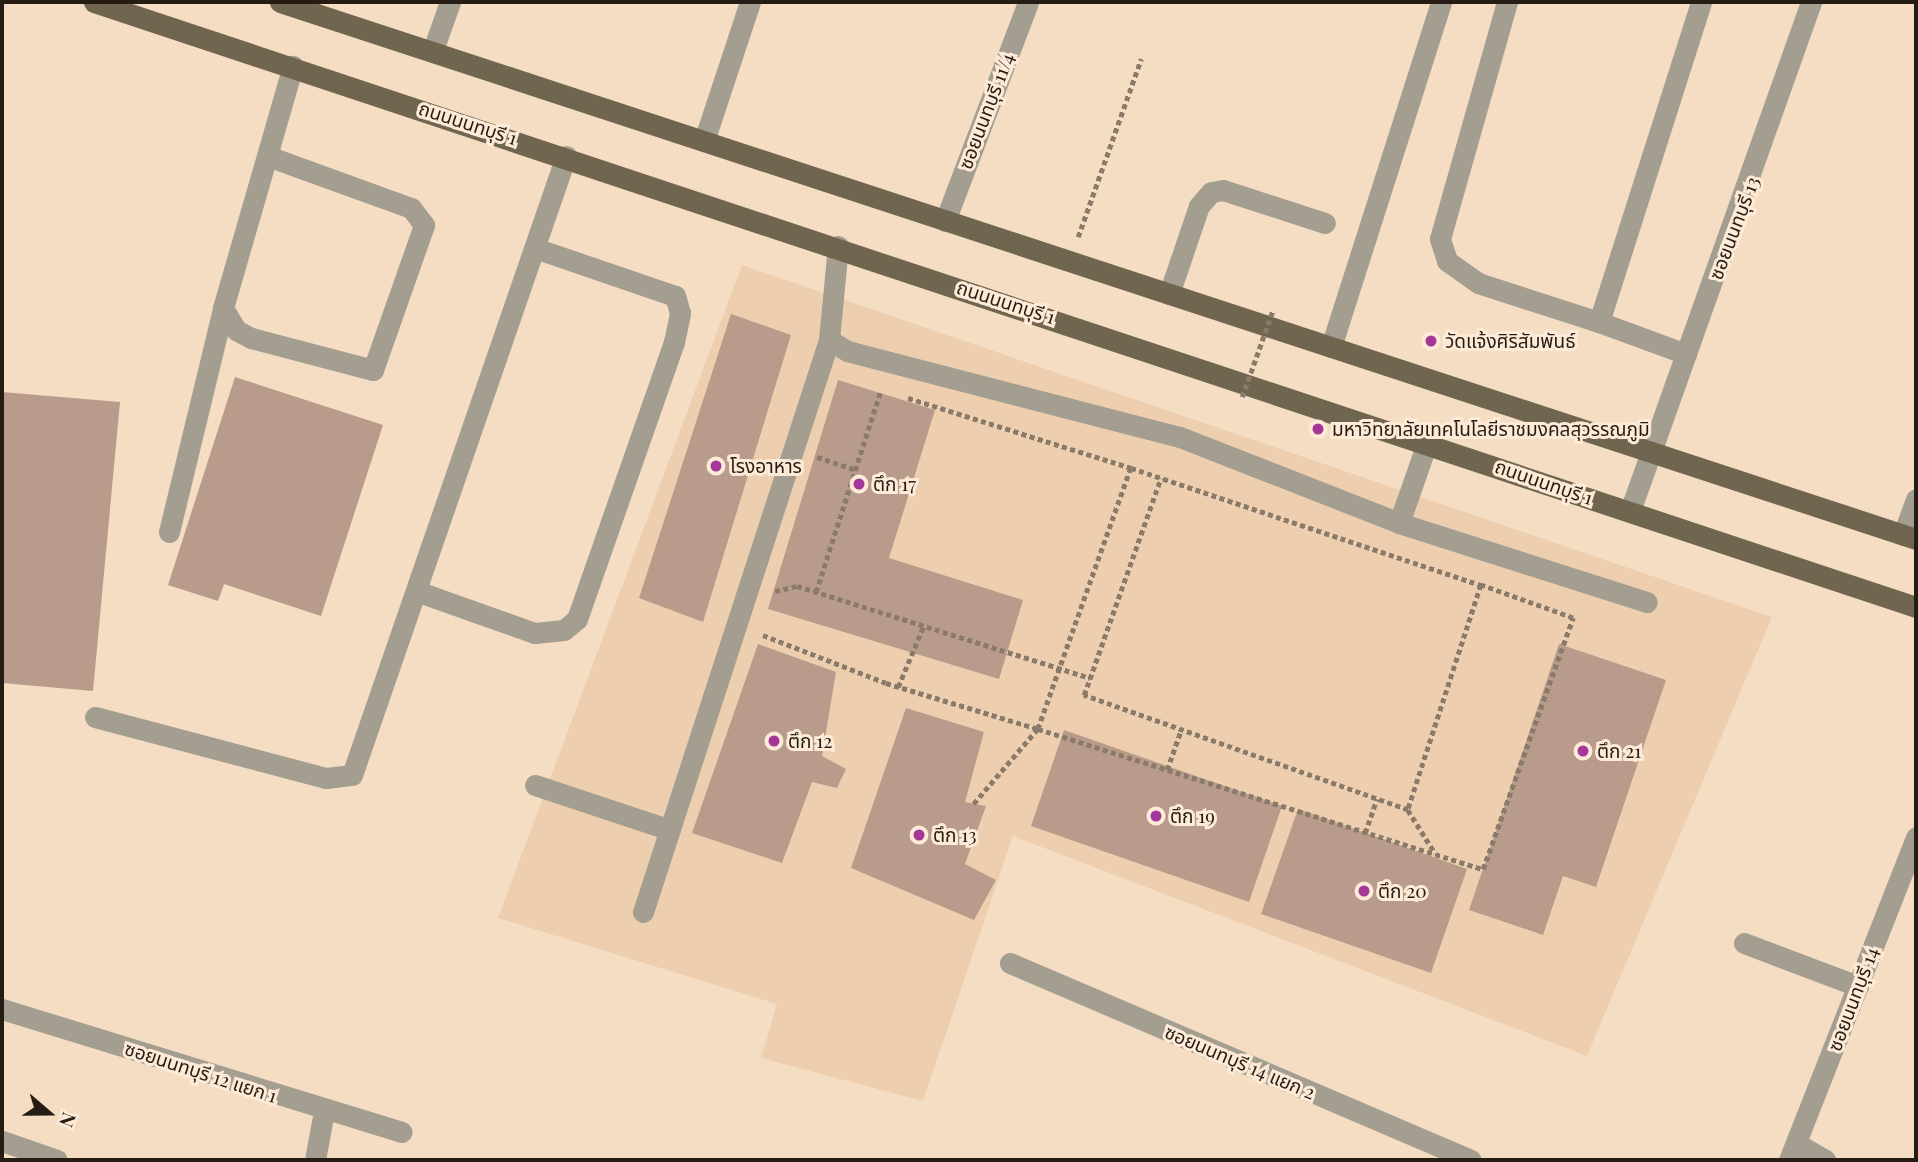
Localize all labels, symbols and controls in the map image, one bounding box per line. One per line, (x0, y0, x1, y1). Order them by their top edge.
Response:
street label: ซอยนนทบุรี 11/4 (953, 50, 1019, 172)
street label: ถนนนนทบุรี 1 (416, 96, 520, 150)
street label: ซอยนนทบุรี 13 (1704, 173, 1764, 283)
street label: ถนนนนทบุรี 1 (954, 275, 1058, 329)
place label: วัดแจ้งศิริสัมพันธ์ (1445, 330, 1576, 352)
marker: วัดแจ้งศิริสัมพันธ์ (1423, 333, 1439, 349)
place label: มหาวิทยาลัยเทคโนโลยีราชมงคลสุวรรณภูมิ (1332, 418, 1650, 440)
marker: มหาวิทยาลัยเทคโนโลยีราชมงคลสุวรรณภูมิ (1310, 421, 1326, 437)
place label: โรงอาหาร (730, 455, 802, 477)
street label: ถนนนนทบุรี 1 (1492, 455, 1596, 509)
marker: โรงอาหาร (708, 458, 724, 474)
place label: ตึก 17 (873, 473, 916, 495)
marker: ตึก 17 (851, 476, 867, 492)
place label: ตึก 12 (788, 730, 832, 752)
marker: ตึก 12 (766, 733, 782, 749)
place label: ตึก 21 (1597, 740, 1641, 762)
marker: ตึก 21 (1575, 743, 1591, 759)
place label: ตึก 19 (1170, 805, 1215, 827)
marker: ตึก 19 (1148, 808, 1164, 824)
place label: ตึก 13 (933, 824, 976, 846)
marker: ตึก 13 (911, 827, 927, 843)
place label: ตึก 20 (1378, 880, 1427, 902)
marker: ตึก 20 (1356, 883, 1372, 899)
street label: ซอยนนทบุรี 14 (1823, 944, 1883, 1054)
street label: ซอยนนทบุรี 14 แยก 2 (1161, 1020, 1319, 1104)
street label: ซอยนนทบุรี 12 แยก 1 (122, 1037, 280, 1107)
north arrow (14, 1078, 84, 1148)
text: N (54, 1109, 83, 1131)

